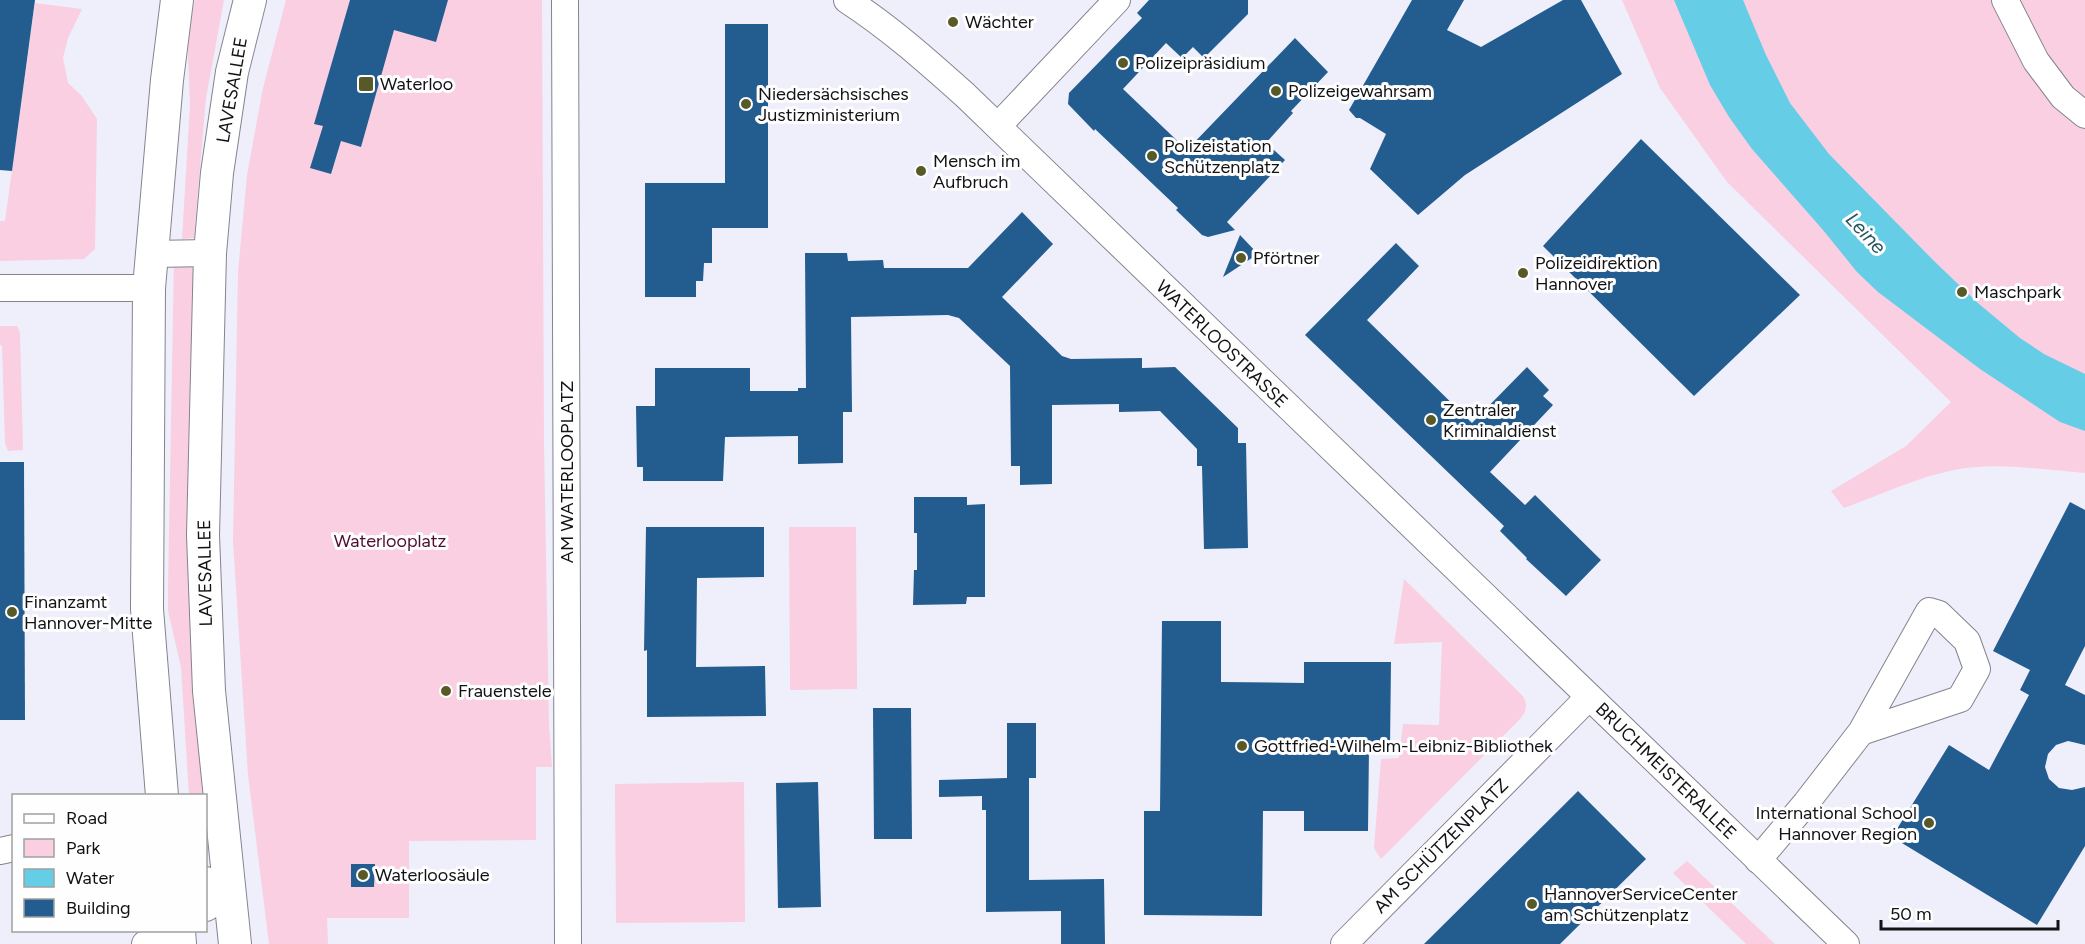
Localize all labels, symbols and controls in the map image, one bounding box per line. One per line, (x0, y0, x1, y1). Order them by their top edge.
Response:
place label: Wächter (965, 11, 1034, 33)
marker: Wächter (946, 15, 960, 29)
street label: LAVESALLEE (212, 35, 252, 145)
place label: Polizeipräsidium (1135, 52, 1265, 74)
marker: Polizeipräsidium (1116, 56, 1130, 70)
place label: Waterloo (380, 73, 453, 95)
marker: Waterloo (357, 75, 375, 93)
place label: Polizeigewahrsam (1288, 80, 1432, 102)
place label: Niedersächsisches Justizministerium (758, 83, 909, 126)
marker: Polizeigewahrsam (1269, 84, 1283, 98)
marker: Niedersächsisches Justizministerium (739, 97, 753, 111)
place label: Polizeistation Schützenplatz (1164, 135, 1280, 178)
marker: Polizeistation Schützenplatz (1145, 149, 1159, 163)
place label: Mensch im Aufbruch (933, 150, 1020, 193)
marker: Mensch im Aufbruch (914, 164, 928, 178)
water label: Leine (1841, 207, 1891, 259)
place label: Pförtner (1253, 247, 1319, 269)
marker: Pförtner (1234, 251, 1248, 265)
place label: Polizeidirektion Hannover (1535, 252, 1658, 295)
marker: Polizeidirektion Hannover (1516, 266, 1530, 280)
street label: WATERLOOSTRASSE (1152, 275, 1292, 413)
place label: Maschpark (1974, 281, 2061, 303)
marker: Maschpark (1955, 285, 1969, 299)
street label: AM WATERLOOPLATZ (556, 381, 578, 563)
place label: Zentraler Kriminaldienst (1443, 399, 1557, 442)
marker: Zentraler Kriminaldienst (1424, 413, 1438, 427)
street label: LAVESALLEE (193, 519, 217, 627)
park label: Waterlooplatz (334, 530, 446, 552)
place label: Finanzamt Hannover-Mitte (24, 591, 153, 634)
marker: Finanzamt Hannover-Mitte (5, 605, 19, 619)
place label: Frauenstele (458, 680, 552, 702)
marker: Frauenstele (439, 684, 453, 698)
street label: BRUCHMEISTERALLEE (1591, 698, 1741, 844)
place label: Gottfried-Wilhelm-Leibniz-Bibliothek (1254, 735, 1553, 757)
marker: Gottfried-Wilhelm-Leibniz-Bibliothek (1235, 739, 1249, 753)
street label: AM SCHÜTZENPLATZ (1369, 774, 1513, 918)
legend (12, 794, 207, 932)
place label: International School Hannover Region (1755, 802, 1917, 845)
text: Road (66, 807, 107, 829)
marker: International School Hannover Region (1922, 816, 1936, 830)
text: Park (66, 837, 101, 859)
place label: Waterloosäule (375, 864, 490, 886)
text: Water (66, 867, 114, 889)
marker: Waterloosäule (356, 868, 370, 882)
place label: HannoverServiceCenter am Schützenplatz (1544, 883, 1738, 926)
scale bar (1881, 893, 2058, 931)
text: Building (66, 897, 131, 919)
marker: HannoverServiceCenter am Schützenplatz (1525, 897, 1539, 911)
text: 50 m (1890, 903, 1932, 925)

